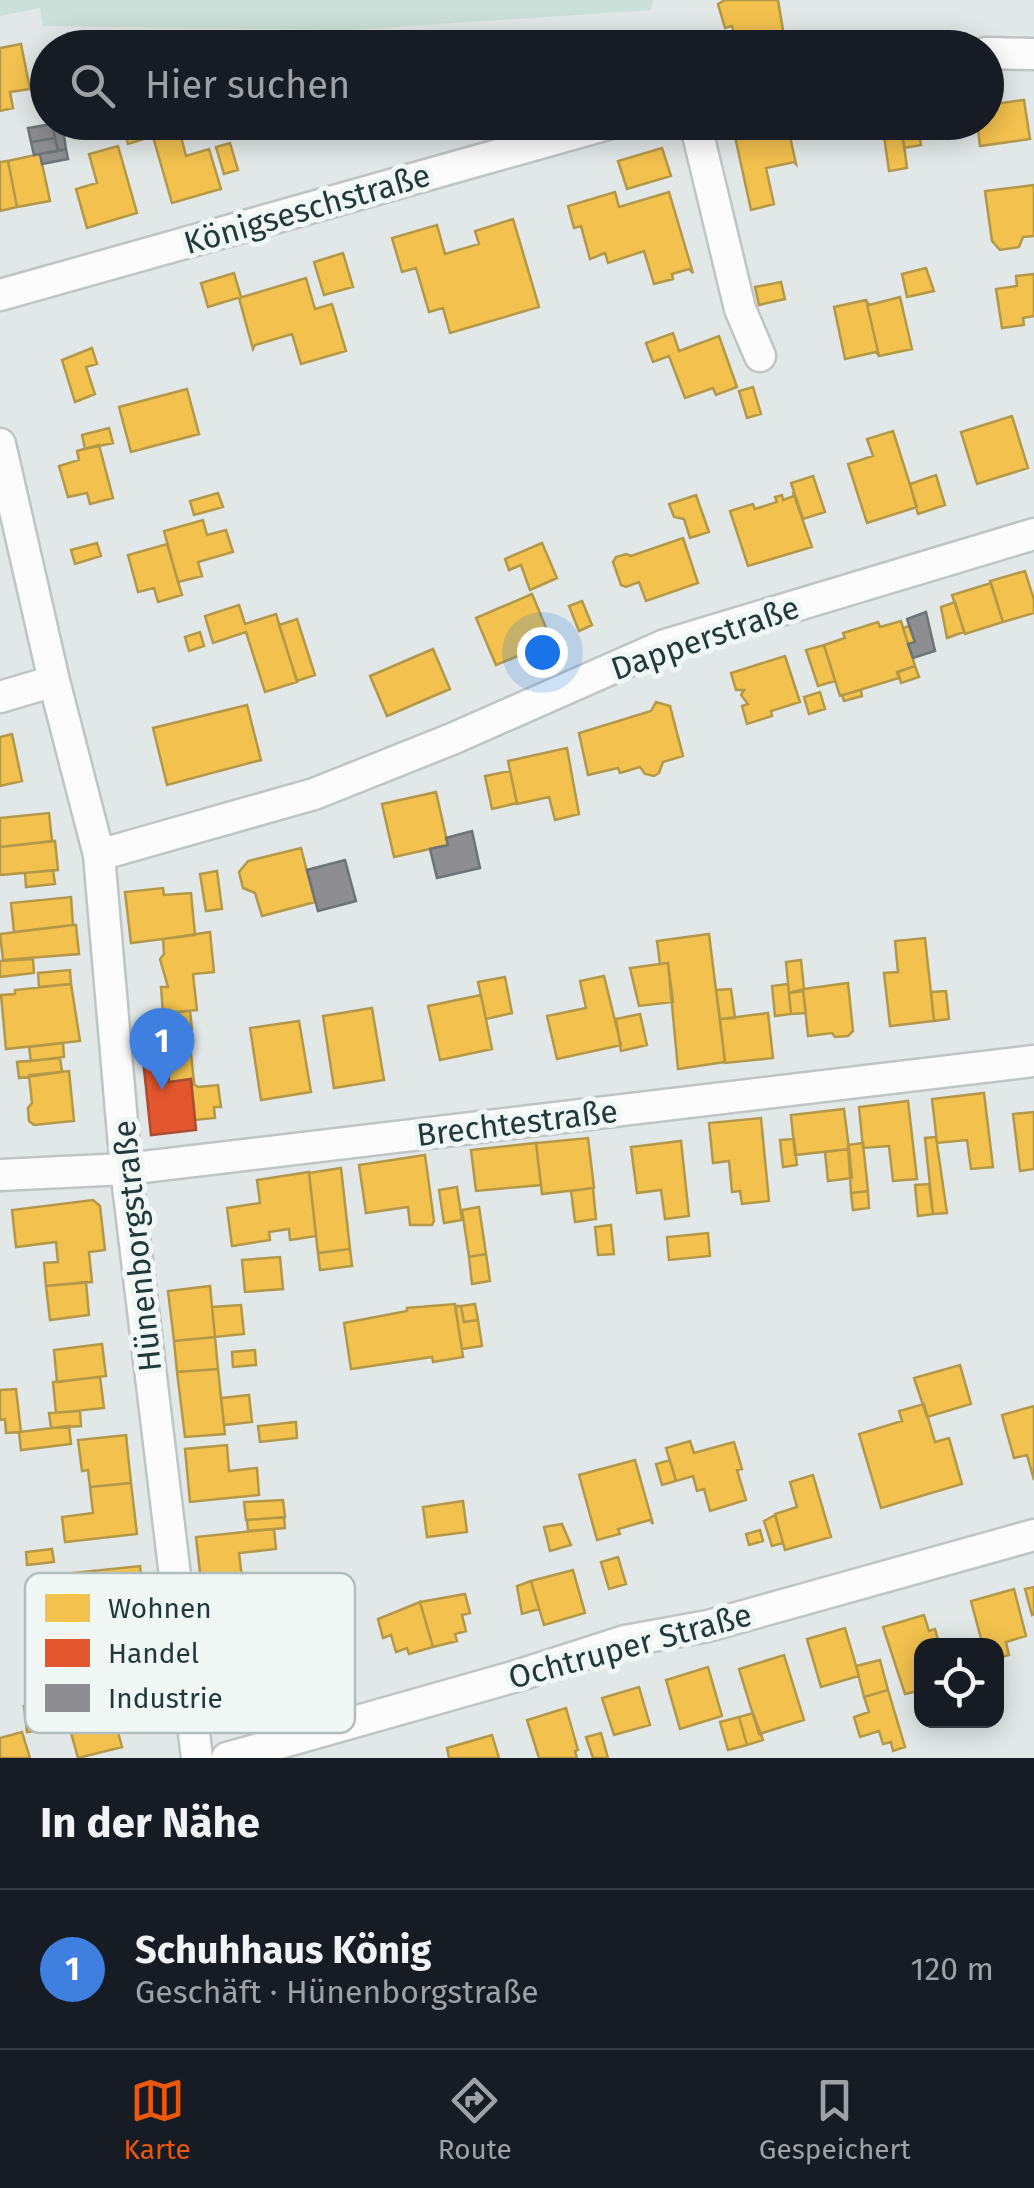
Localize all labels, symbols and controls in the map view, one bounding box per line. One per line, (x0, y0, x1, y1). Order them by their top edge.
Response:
search box (30, 30, 1004, 140)
icon: search (65, 58, 120, 113)
text: Hier suchen (145, 62, 350, 108)
street label: Königseschstraße (180, 156, 434, 262)
street label: Dapperstraße (606, 588, 804, 688)
your location (517, 627, 568, 678)
pin: 1 (130, 1008, 194, 1090)
street label: Brechtestraße (414, 1092, 620, 1154)
street label: Hünenborgstraße (105, 1118, 169, 1374)
legend (25, 1573, 355, 1733)
text: Wohnen (108, 1592, 212, 1625)
street label: Ochtruper Straße (504, 1595, 756, 1697)
text: Handel (108, 1637, 199, 1670)
map controls (914, 1638, 1004, 1728)
button: locate (914, 1638, 1004, 1728)
text: Industrie (108, 1682, 223, 1715)
text: In der Nähe (40, 1798, 260, 1848)
text: Schuhhaus König (135, 1927, 432, 1973)
text: 1 (65, 1950, 80, 1988)
text: 120 m (911, 1950, 994, 1988)
text: Geschäft · Hünenborgstraße (135, 1973, 539, 2011)
tab: Karte (123, 2073, 191, 2166)
tab: Route (438, 2073, 512, 2166)
tab: Gespeichert (759, 2073, 911, 2166)

